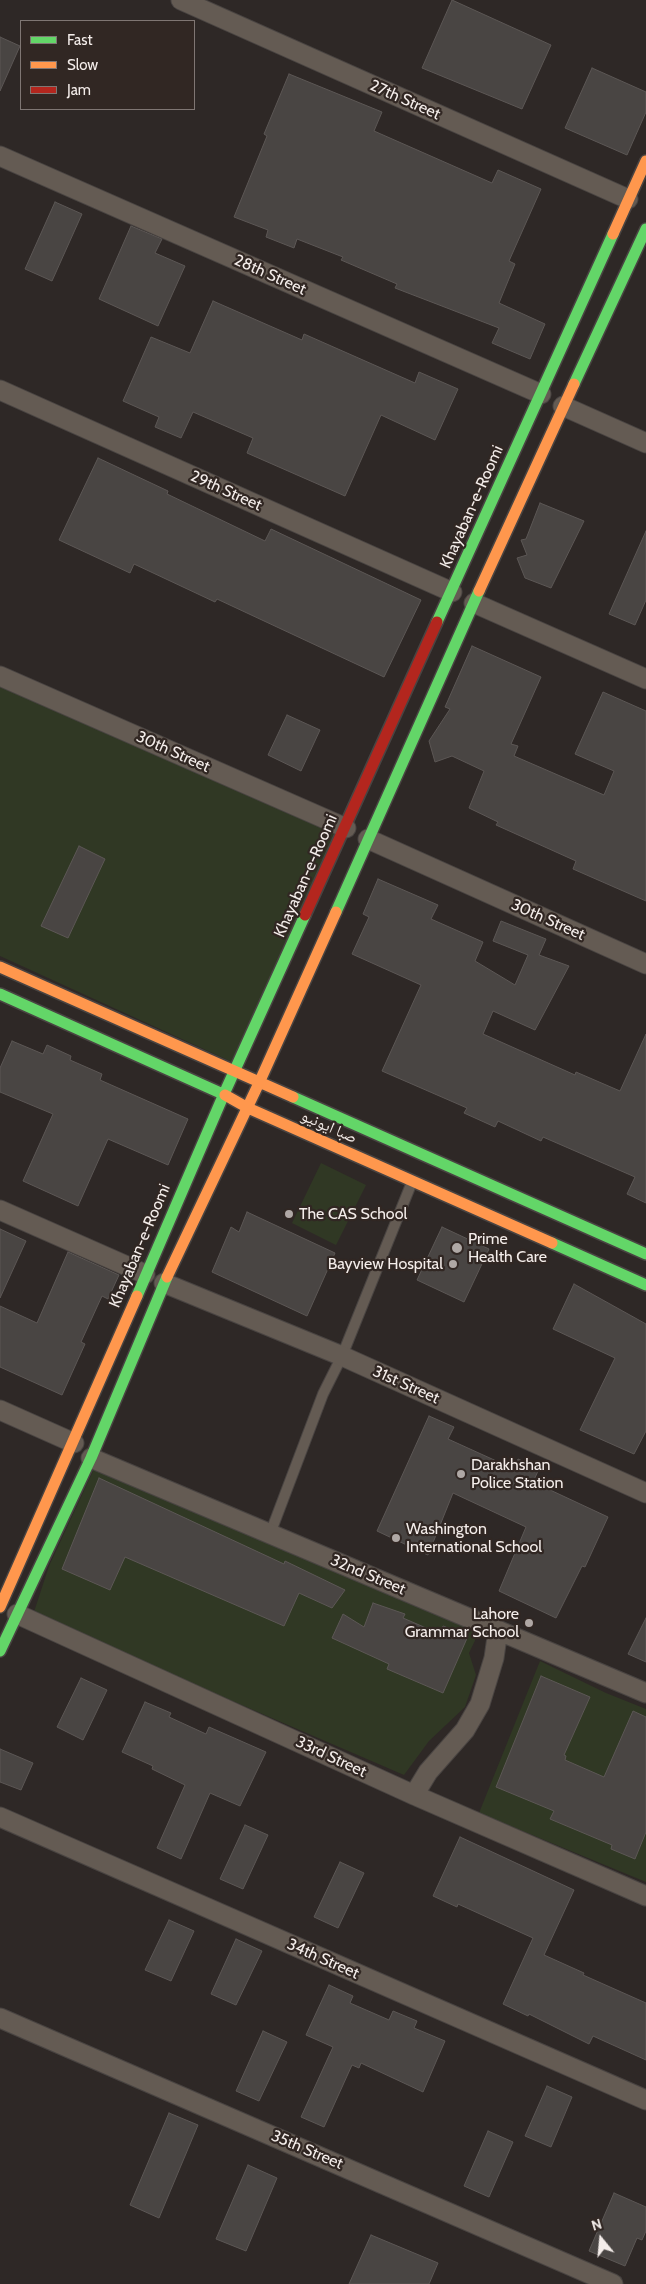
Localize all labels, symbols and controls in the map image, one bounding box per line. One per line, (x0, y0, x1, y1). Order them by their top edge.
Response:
legend (20, 20, 195, 110)
text: Fast (67, 31, 92, 49)
text: Slow (67, 56, 98, 74)
street label: 27th Street (367, 76, 443, 124)
text: Jam (67, 81, 91, 99)
street label: 28th Street (231, 251, 309, 299)
street label: Khayaban-e-Roomi (436, 443, 508, 571)
street label: 29th Street (187, 467, 265, 515)
street label: 30th Street (133, 727, 213, 777)
street label: Khayaban-e-Roomi (270, 812, 342, 940)
street label: 30th Street (508, 895, 588, 945)
street label: صبا ایونیو (298, 1106, 360, 1148)
street label: Khayaban-e-Roomi (105, 1181, 175, 1311)
place label: The CAS School (299, 1204, 407, 1224)
marker: The CAS School (283, 1208, 295, 1220)
place label: Prime Health Care (468, 1229, 547, 1267)
marker: Prime Health Care (450, 1241, 464, 1255)
place label: Bayview Hospital (328, 1254, 443, 1274)
marker: Bayview Hospital (447, 1258, 459, 1270)
street label: 31st Street (370, 1362, 442, 1408)
place label: Darakhshan Police Station (471, 1455, 563, 1493)
marker: Darakhshan Police Station (455, 1468, 467, 1480)
place label: Washington International School (406, 1519, 542, 1557)
marker: Washington International School (390, 1532, 402, 1544)
street label: 32nd Street (328, 1551, 408, 1599)
place label: Lahore Grammar School (405, 1604, 519, 1642)
marker: Lahore Grammar School (523, 1617, 535, 1629)
street label: 33rd Street (293, 1732, 369, 1782)
street label: 34th Street (284, 1935, 362, 1983)
street label: 35th Street (268, 2126, 346, 2174)
north arrow (576, 2214, 626, 2264)
text: N (589, 2215, 604, 2235)

